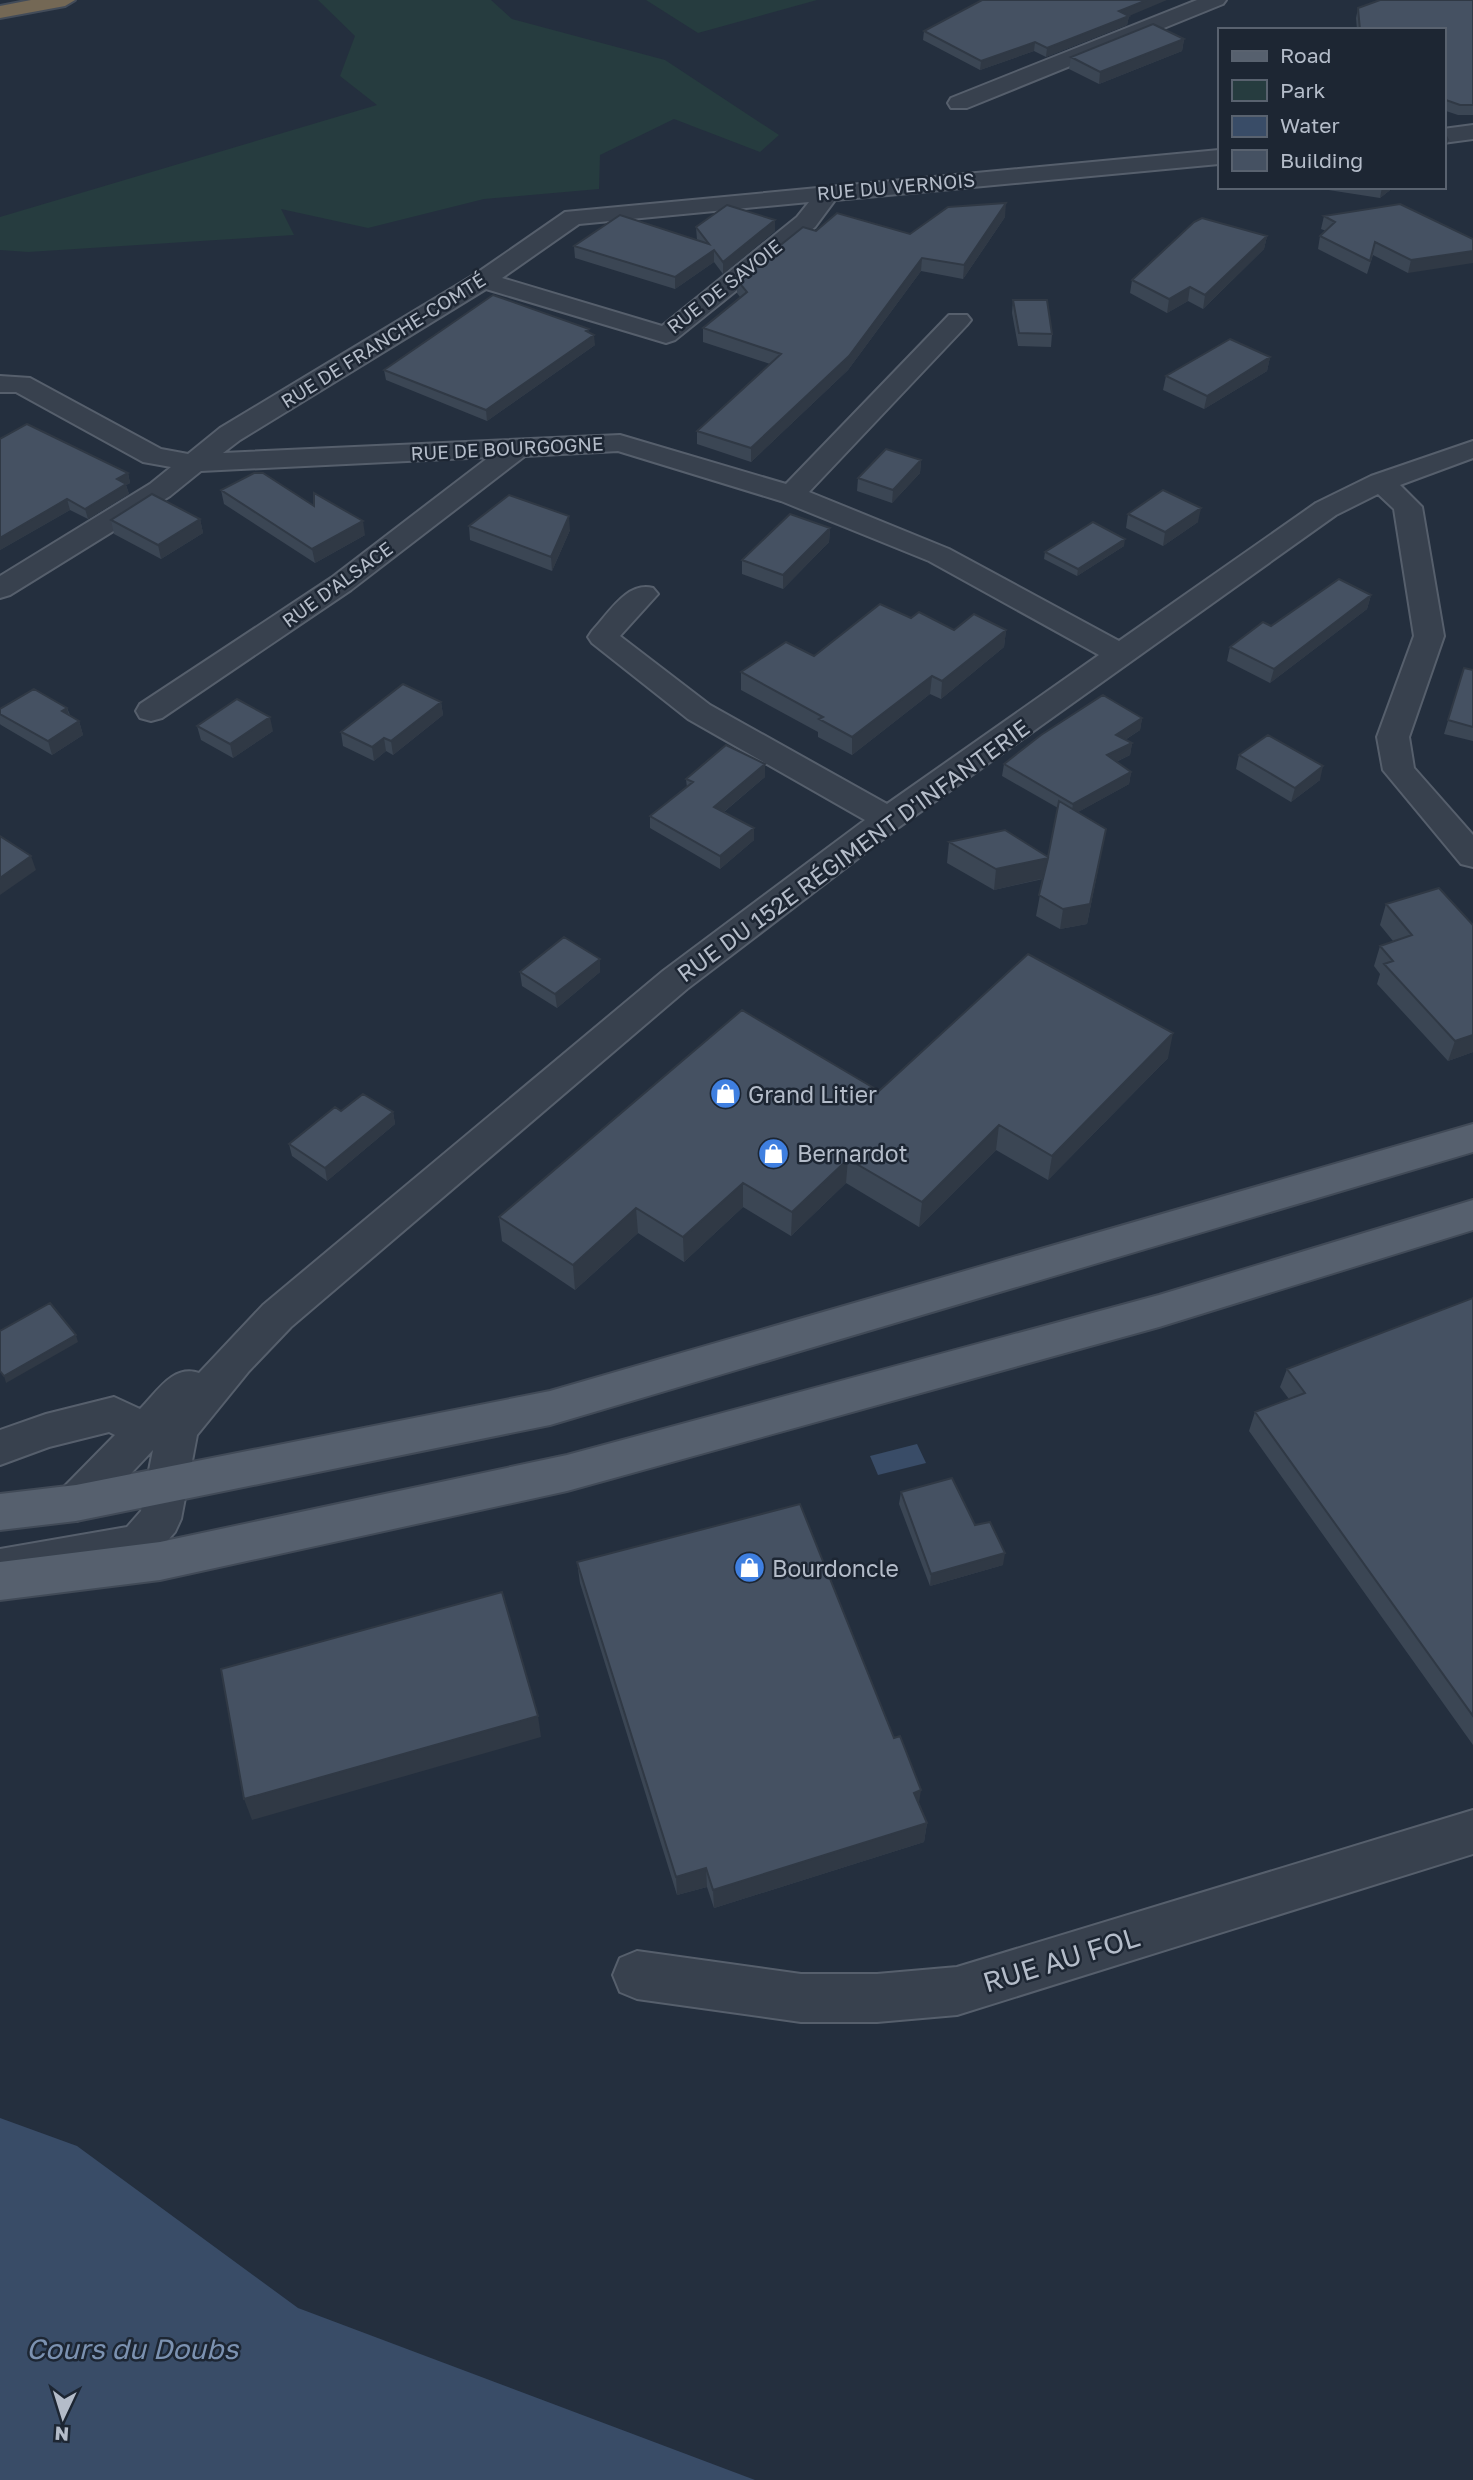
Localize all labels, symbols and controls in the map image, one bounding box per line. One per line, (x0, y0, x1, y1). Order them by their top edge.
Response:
legend (1218, 28, 1445, 189)
text: Road (1280, 42, 1331, 68)
text: Park (1280, 77, 1326, 103)
text: Water (1280, 112, 1340, 138)
text: Building (1280, 147, 1363, 173)
street label: RUE DU VERNOIS (816, 168, 976, 204)
street label: RUE DE SAVOIE (662, 234, 786, 338)
street label: RUE DE FRANCHE-COMTÉ (276, 267, 490, 413)
street label: RUE DE BOURGOGNE (410, 431, 604, 465)
street label: RUE D'ALSACE (277, 536, 397, 632)
street label: RUE DU 152E RÉGIMENT D'INFANTERIE (671, 713, 1035, 987)
shop icon: Grand Litier (708, 1077, 742, 1111)
place label: Grand Litier (748, 1080, 877, 1108)
shop icon: Bernardot (757, 1136, 791, 1170)
place label: Bernardot (797, 1139, 908, 1167)
shop icon: Bourdoncle (732, 1551, 766, 1585)
place label: Bourdoncle (772, 1554, 899, 1582)
street label: RUE AU FOL (979, 1920, 1143, 1998)
water label: Cours du Doubs (26, 2332, 239, 2365)
north arrow (28, 2382, 98, 2452)
text: N (54, 2422, 70, 2446)

